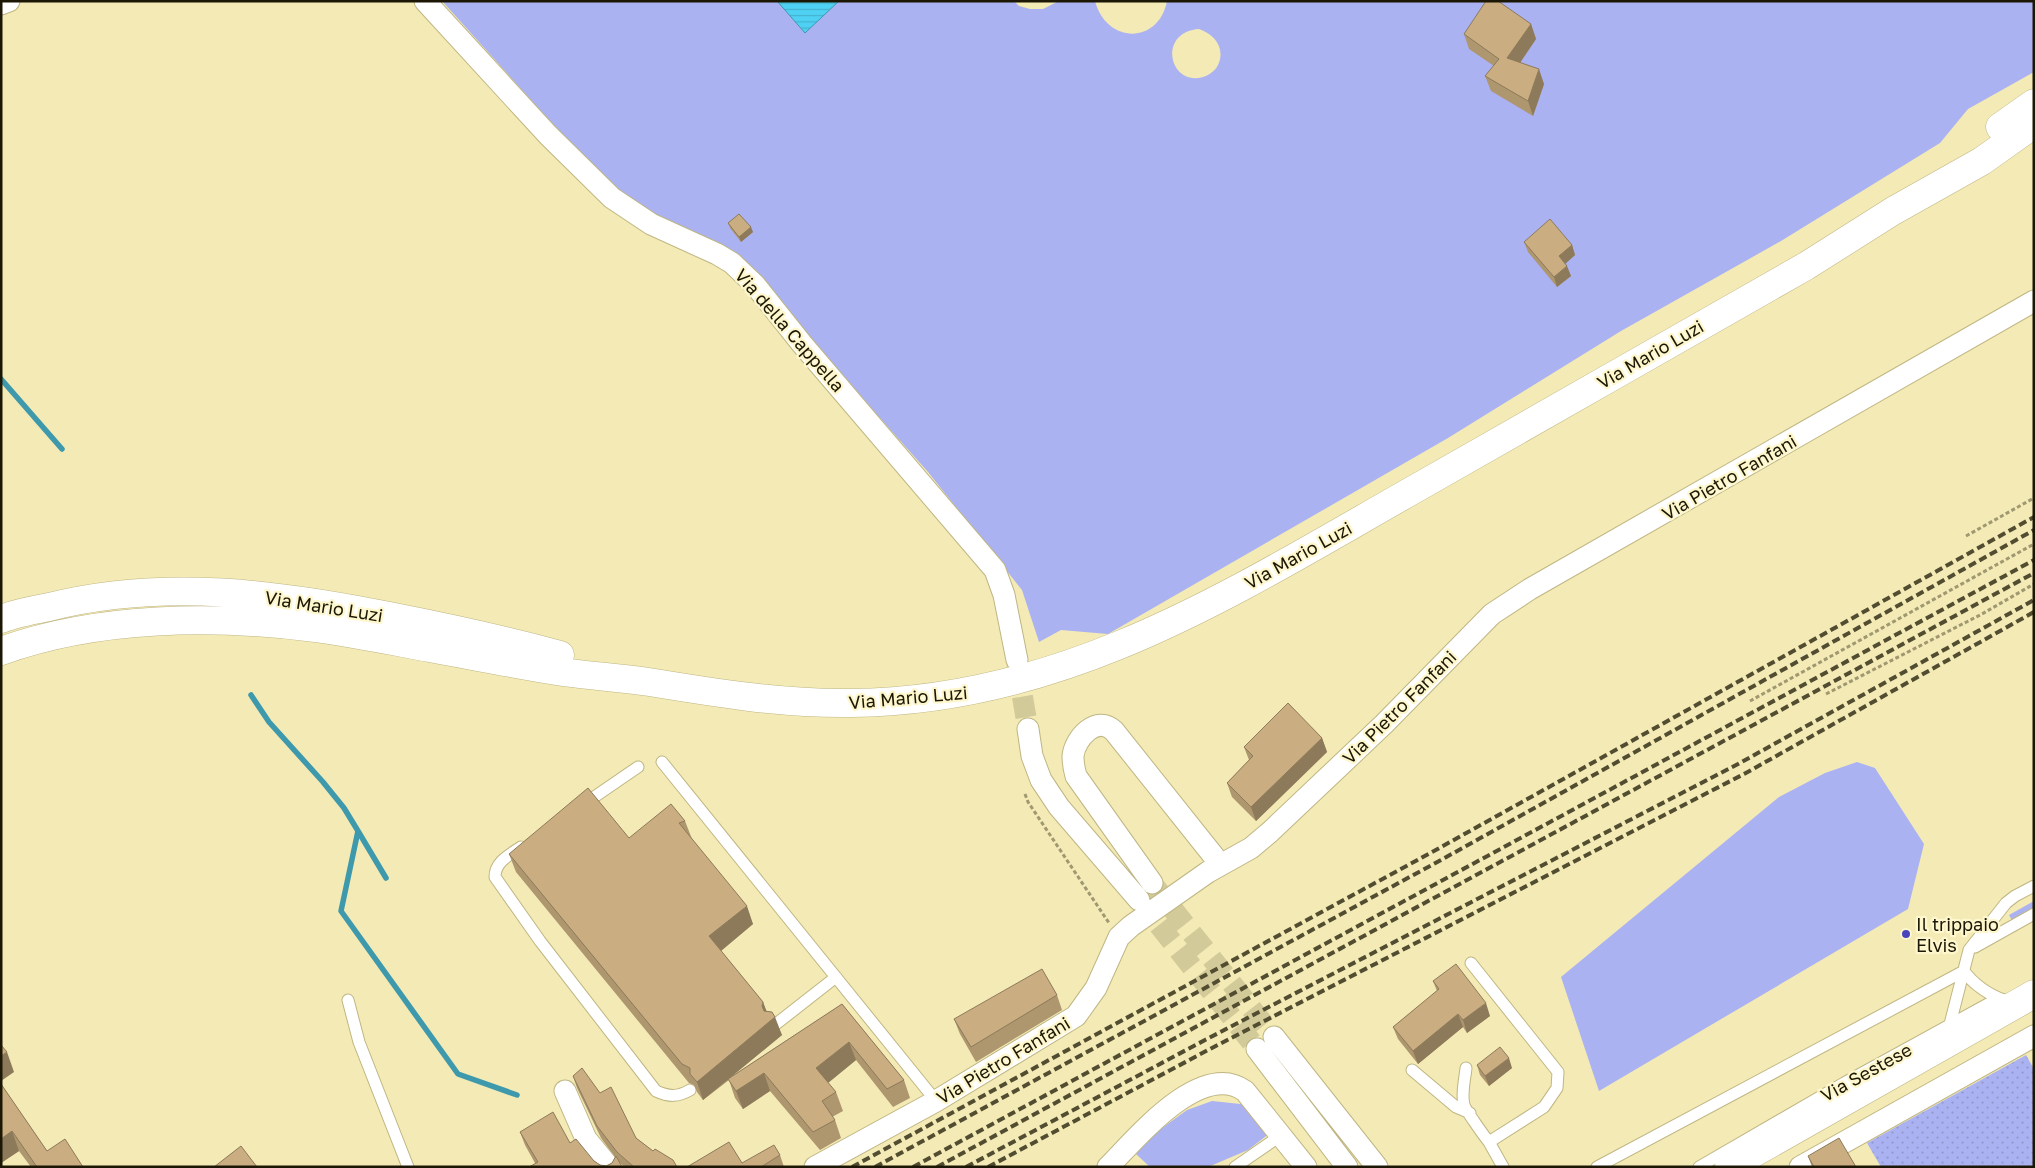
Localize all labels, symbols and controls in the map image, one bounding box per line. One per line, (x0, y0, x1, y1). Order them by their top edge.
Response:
street label: Via della Cappella (731, 264, 849, 396)
street label: Via Mario Luzi (1593, 315, 1707, 393)
street label: Via Pietro Fanfani (1658, 430, 1800, 524)
street label: Via Mario Luzi (1241, 516, 1355, 594)
street label: Via Mario Luzi (263, 586, 385, 626)
street label: Via Pietro Fanfani (1338, 646, 1460, 768)
street label: Via Mario Luzi (848, 681, 968, 713)
place label: Il trippaio Elvis (1916, 913, 1999, 956)
marker: Il trippaio Elvis (1900, 928, 1912, 940)
street label: Via Pietro Fanfani (932, 1011, 1074, 1109)
street label: Via Sestese (1817, 1038, 1915, 1106)

